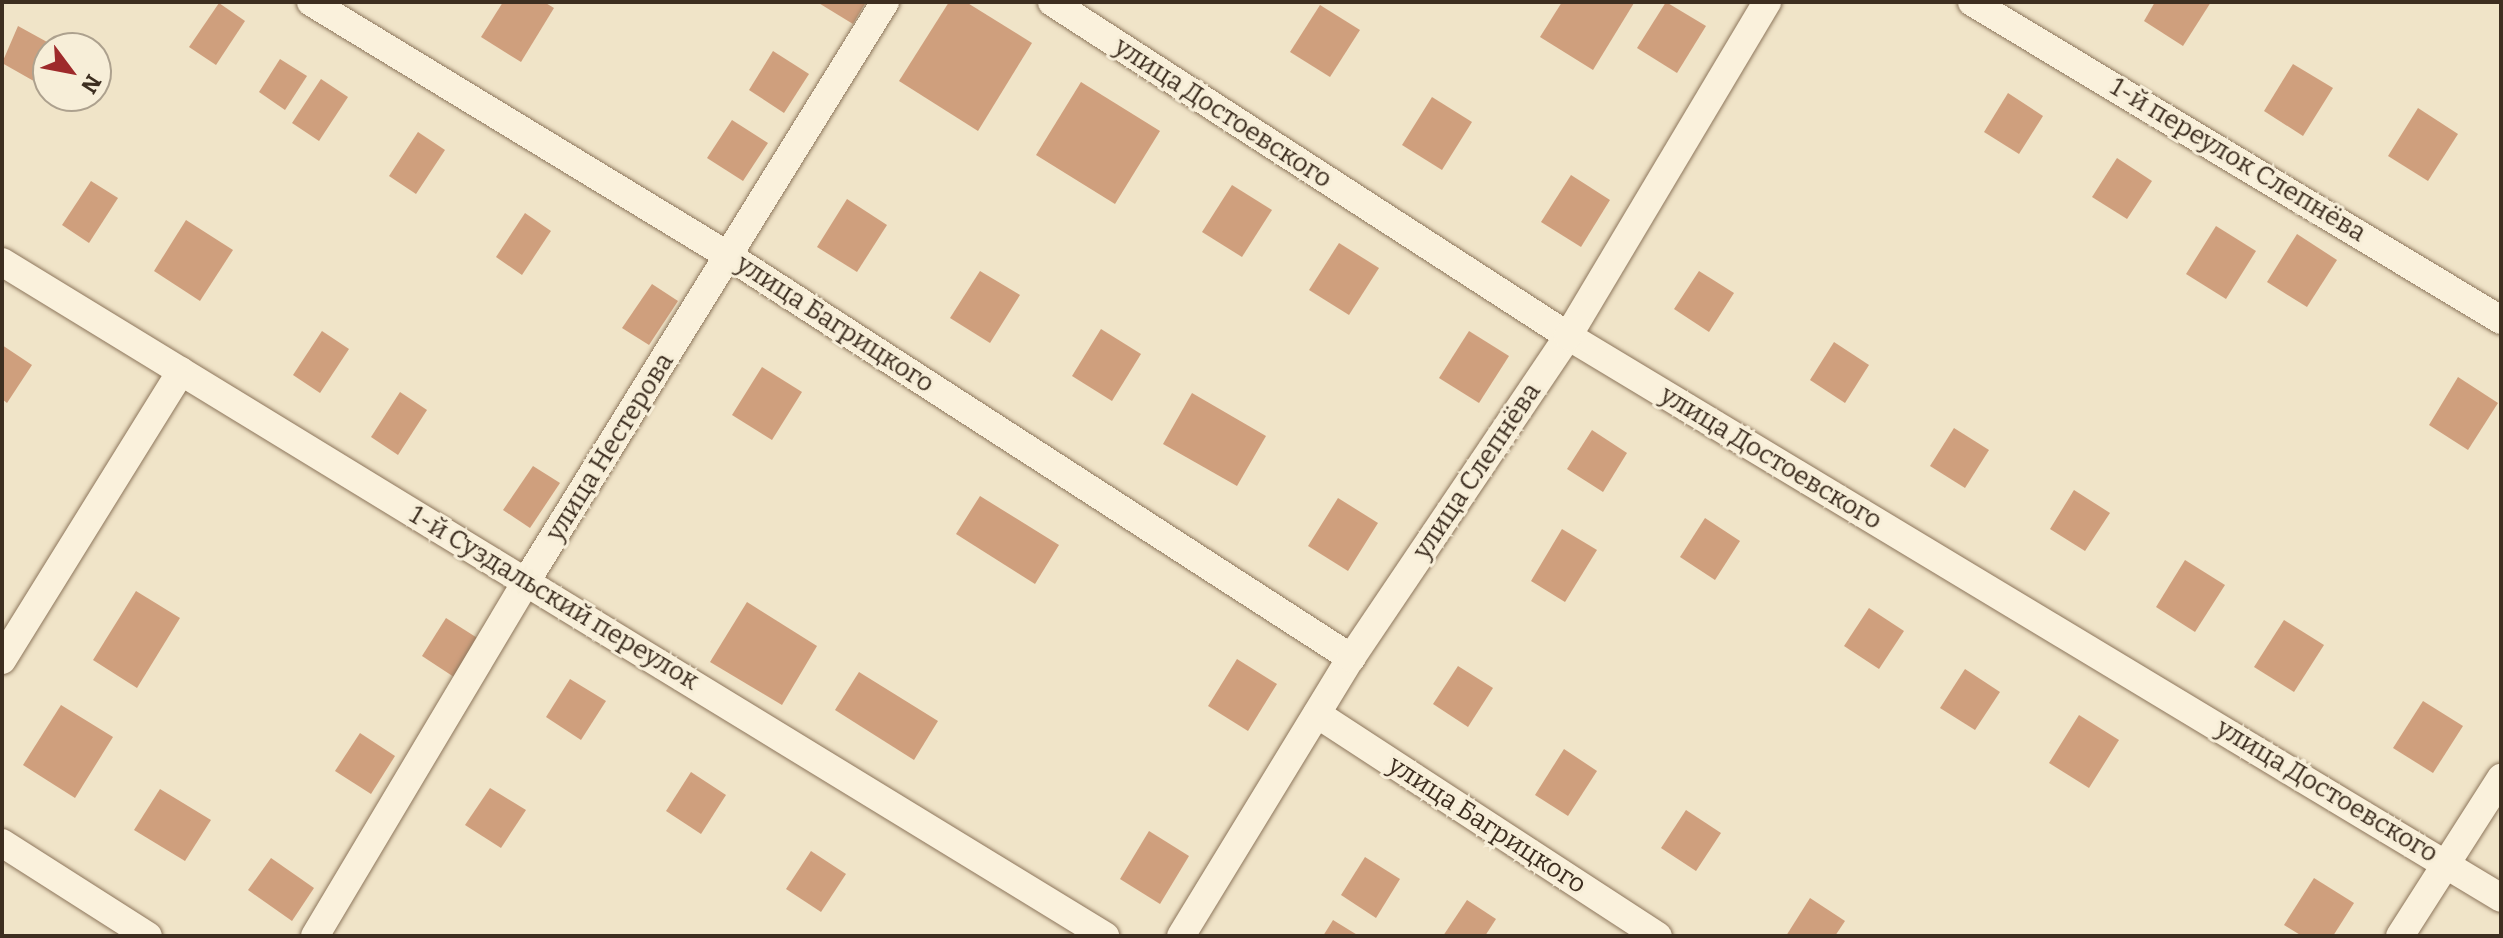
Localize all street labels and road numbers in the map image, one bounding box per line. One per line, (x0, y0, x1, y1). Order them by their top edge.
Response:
street label: улица Достоевского (1108, 31, 1338, 195)
street label: 1-й переулок Слепнёва (2104, 71, 2372, 249)
street label: улица Багрицкого (730, 248, 940, 400)
street label: улица Нестерова (540, 347, 680, 547)
street label: улица Слепнёва (1407, 377, 1547, 565)
street label: улица Достоевского (1655, 379, 1887, 537)
street label: 1-й Суздальский переулок (404, 499, 704, 697)
street label: улица Достоевского (2211, 712, 2443, 870)
street label: улица Багрицкого (1382, 749, 1592, 901)

